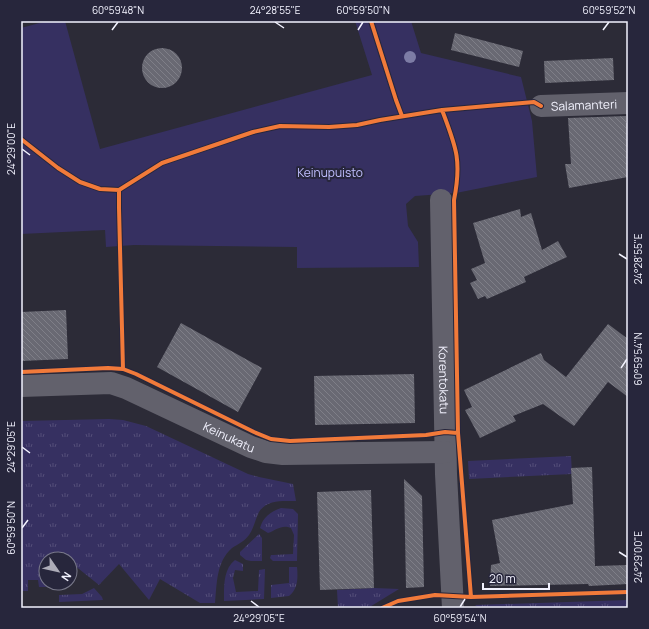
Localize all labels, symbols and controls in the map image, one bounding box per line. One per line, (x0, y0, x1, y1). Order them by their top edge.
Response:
text: 60°59'48"N (92, 3, 144, 17)
text: 24°28'55"E (250, 3, 301, 17)
text: 60°59'50"N (336, 3, 390, 17)
text: 60°59'52"N (583, 3, 636, 17)
street label: Salamanteri (551, 95, 617, 114)
text: 24°29'00"E (4, 123, 18, 175)
park label: Keinupuisto (297, 164, 363, 181)
text: 24°28'55"E (631, 233, 645, 284)
text: 60°59'54"N (631, 332, 645, 386)
street label: Korentokatu (435, 346, 453, 414)
street label: Keinukatu (201, 417, 257, 456)
text: 24°29'05"E (4, 421, 18, 473)
text: 60°59'50"N (4, 501, 18, 555)
text: 24°29'00"E (631, 531, 645, 583)
north arrow (38, 551, 78, 591)
scale bar (483, 565, 549, 591)
text: N (58, 569, 75, 584)
text: 20 m (489, 570, 516, 587)
text: 24°29'05"E (233, 611, 285, 625)
text: 60°59'54"N (433, 611, 487, 625)

